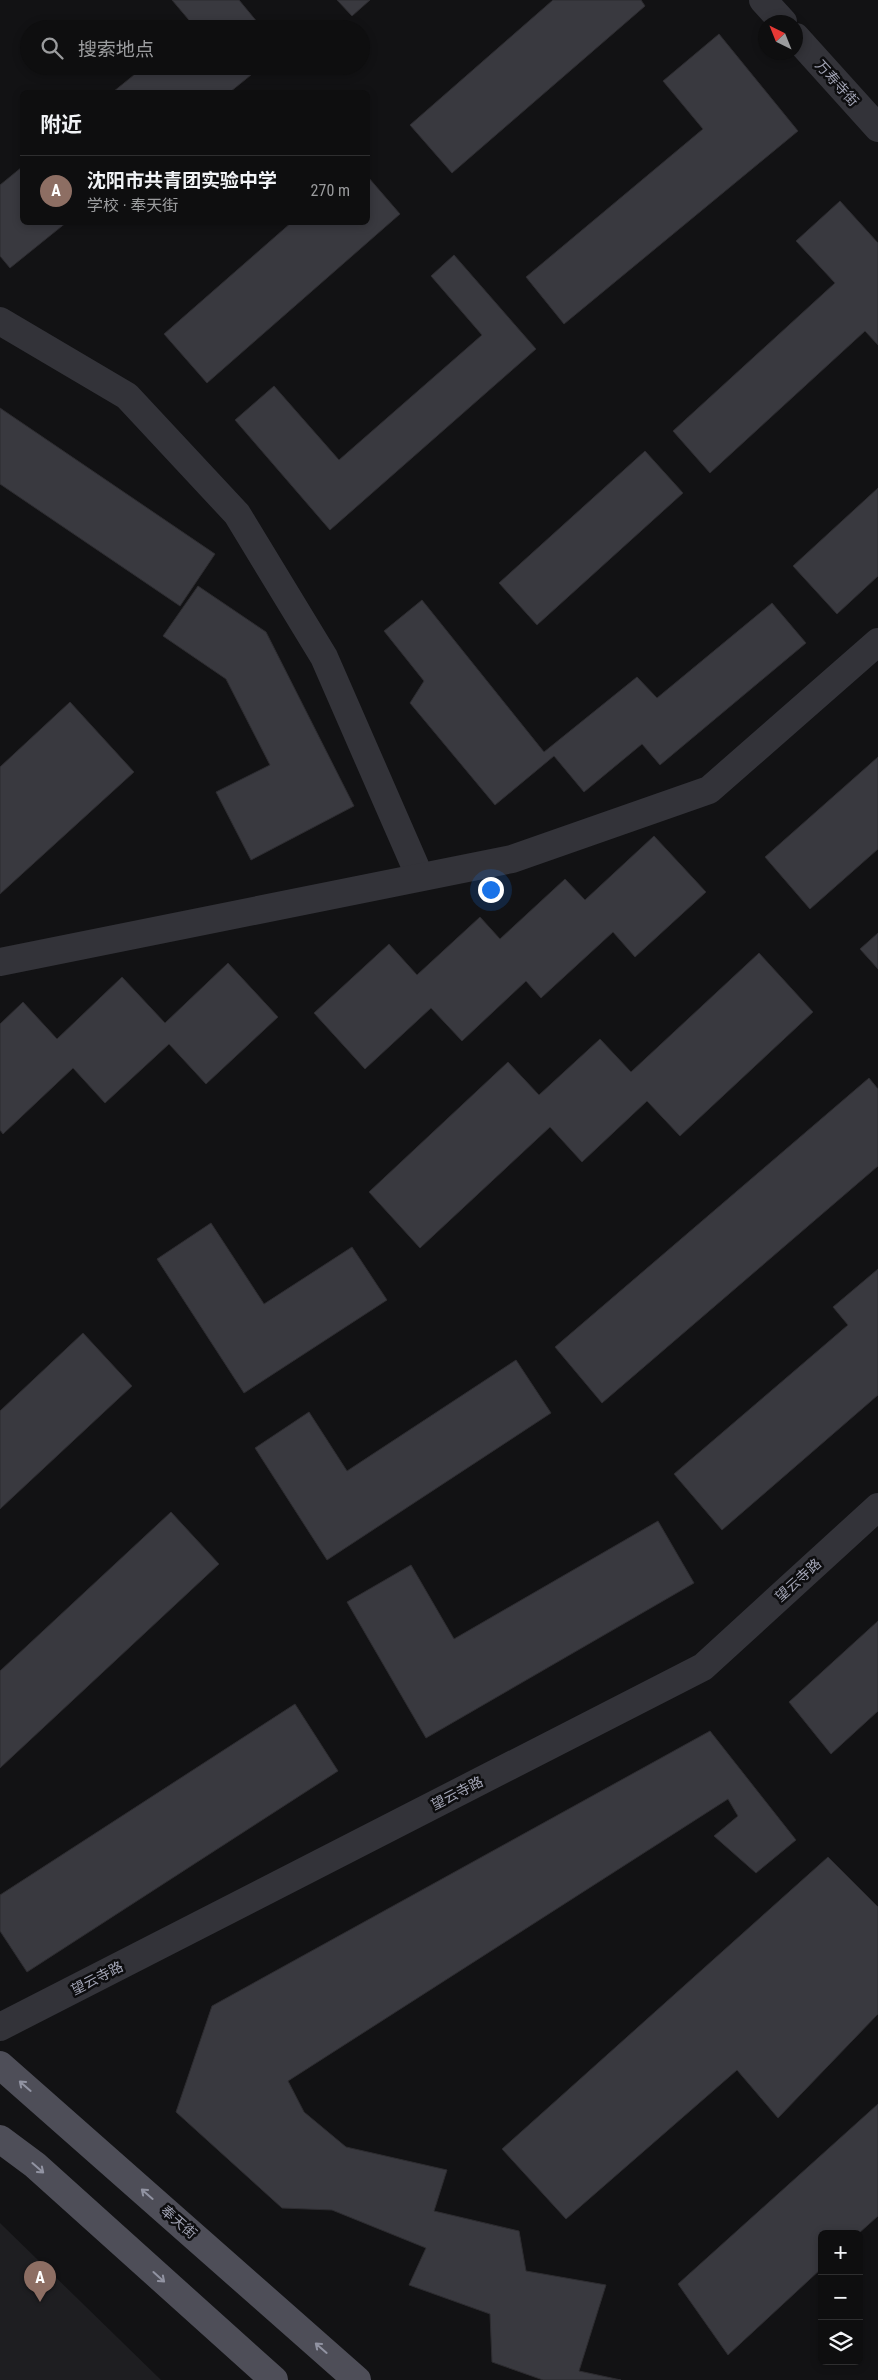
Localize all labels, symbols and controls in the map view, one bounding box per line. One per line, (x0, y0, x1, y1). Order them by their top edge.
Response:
north arrow (758, 15, 803, 60)
search box (20, 20, 370, 75)
icon: search (38, 34, 66, 62)
text: 搜索地点 (78, 38, 154, 61)
street label: 万寿寺街 (812, 57, 862, 109)
text: 附近 (40, 113, 82, 137)
text: 沈阳市共青团实验中学 (87, 169, 277, 192)
text: A (51, 181, 61, 200)
text: 270 m (311, 181, 350, 200)
text: 学校 · 奉天街 (87, 196, 178, 215)
your location (478, 877, 504, 903)
street label: 望云寺路 (772, 1555, 824, 1605)
street label: 望云寺路 (428, 1773, 486, 1813)
street label: 望云寺路 (68, 1958, 126, 1998)
one-way arrow (18, 2081, 31, 2092)
one-way arrow (32, 2163, 45, 2174)
one-way arrow (140, 2188, 153, 2200)
street label: 奉天街 (158, 2202, 200, 2242)
map controls (818, 2230, 863, 2365)
button: + (818, 2230, 863, 2275)
pin: A (24, 2261, 56, 2302)
one-way arrow (153, 2271, 166, 2283)
button: − (818, 2275, 863, 2320)
button: layers (818, 2320, 863, 2365)
one-way arrow (314, 2342, 327, 2354)

